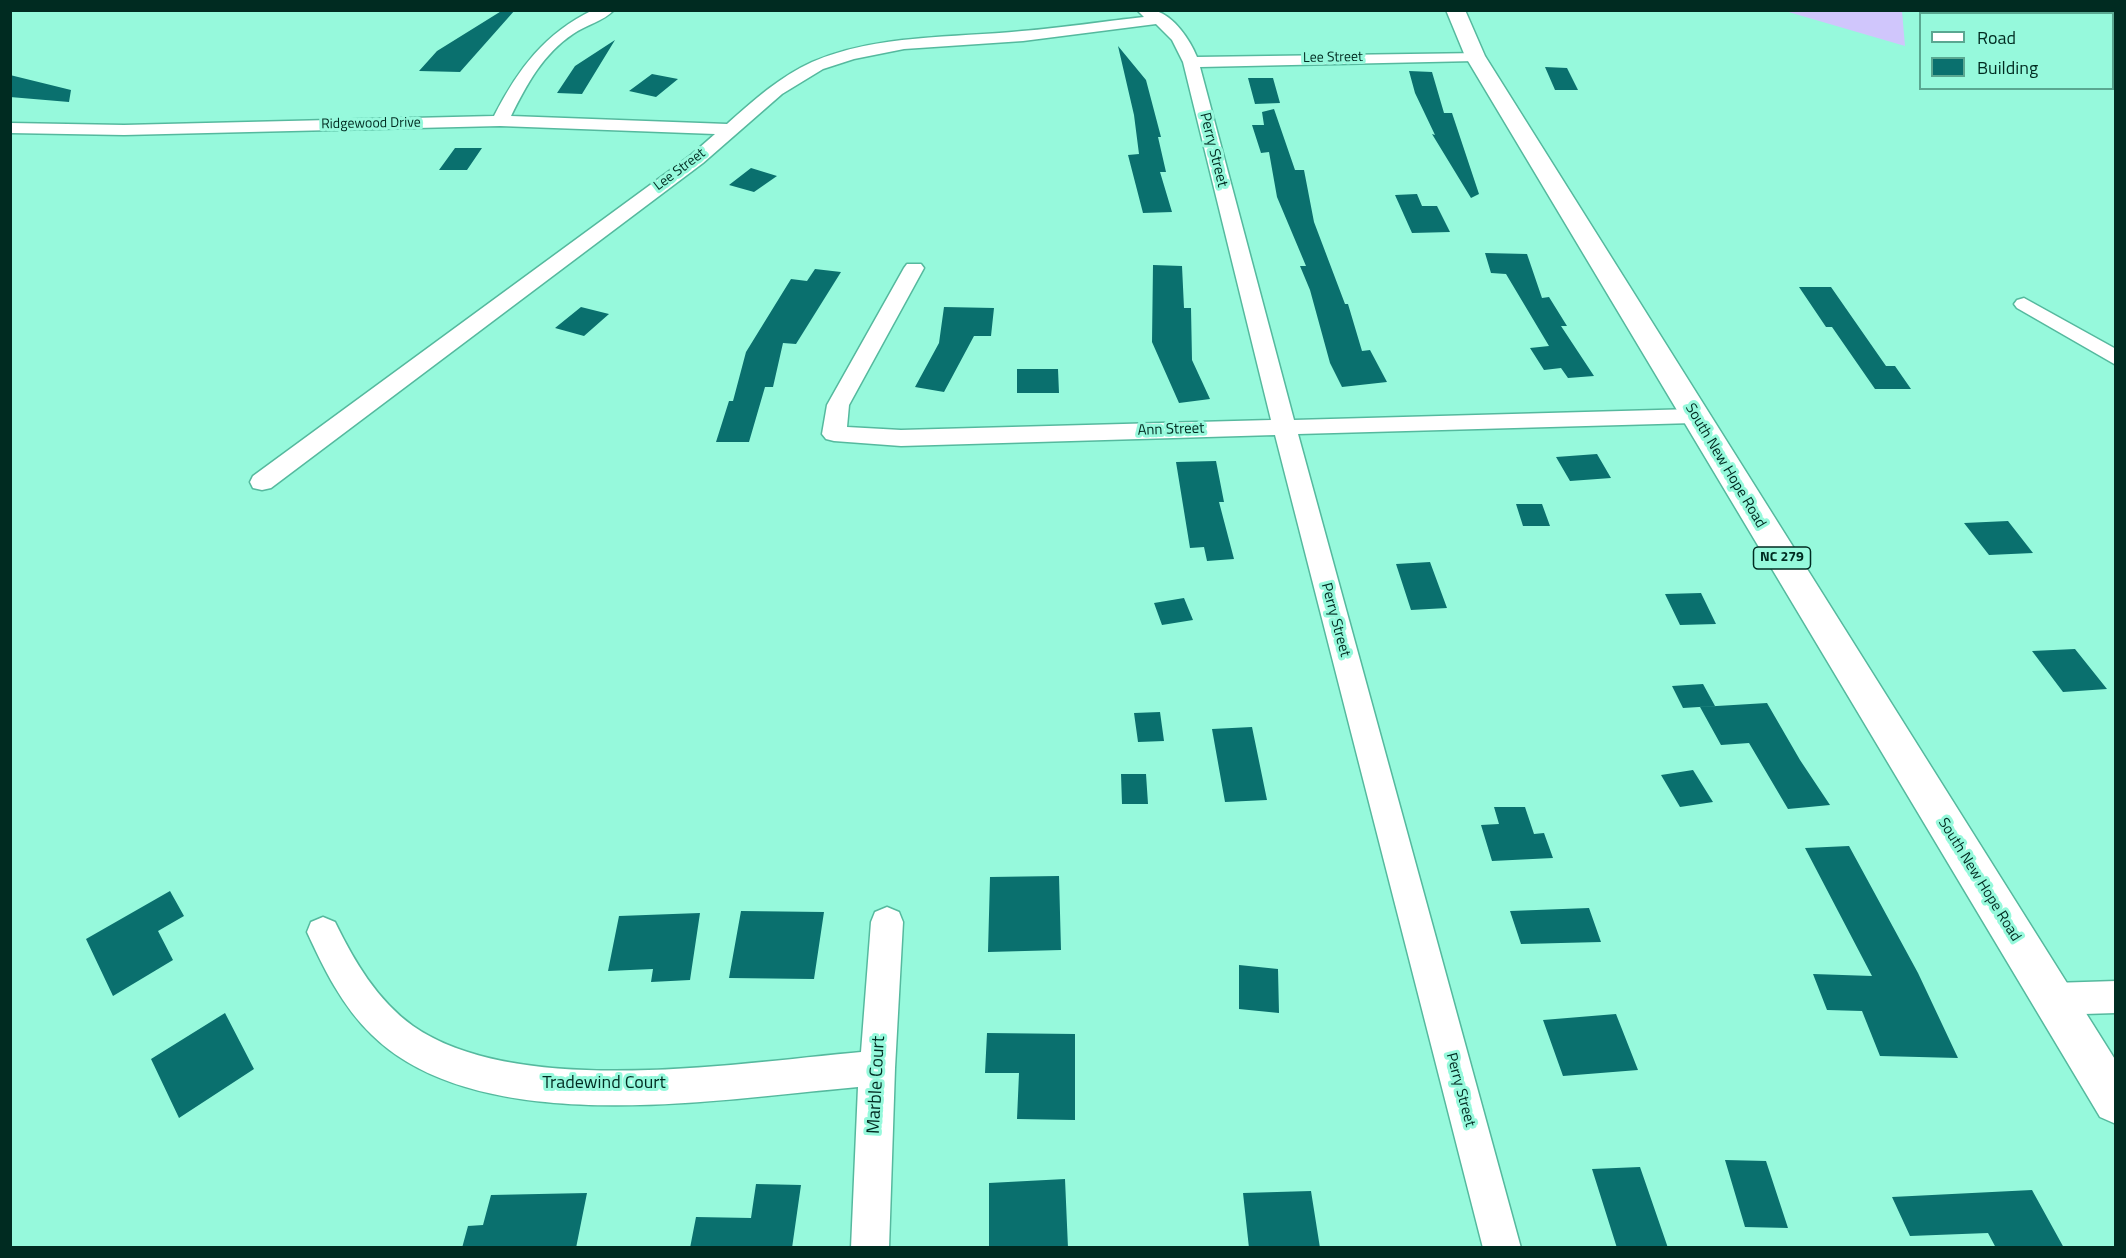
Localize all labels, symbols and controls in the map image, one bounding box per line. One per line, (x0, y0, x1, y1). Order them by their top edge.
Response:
legend (1919, 12, 2114, 90)
text: Road (1977, 24, 2016, 51)
street label: Lee Street (1303, 49, 1363, 67)
text: Building (1977, 54, 2038, 81)
street label: Perry Street (1195, 111, 1231, 189)
street label: Ridgewood Drive (321, 115, 421, 133)
street label: Lee Street (651, 145, 709, 195)
street label: South New Hope Road (1681, 400, 1769, 532)
street label: Ann Street (1137, 420, 1205, 440)
road number: NC 279 (1754, 547, 1810, 569)
street label: Perry Street (1316, 581, 1354, 659)
street label: South New Hope Road (1934, 815, 2024, 945)
street label: Marble Court (864, 1035, 890, 1135)
street label: Perry Street (1441, 1051, 1479, 1129)
street label: Tradewind Court (542, 1073, 666, 1095)

